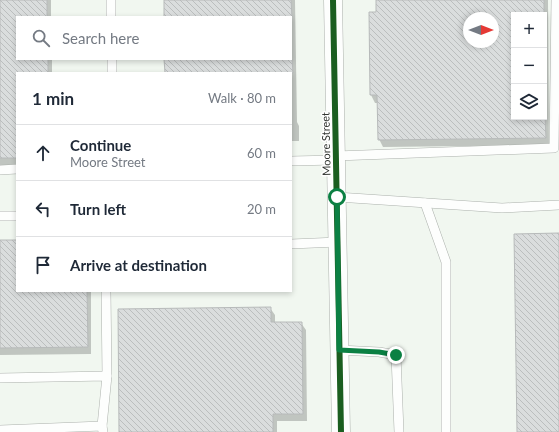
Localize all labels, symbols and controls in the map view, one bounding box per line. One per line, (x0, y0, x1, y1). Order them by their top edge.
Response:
north arrow (463, 12, 499, 48)
map controls (511, 12, 547, 120)
button: + (511, 12, 547, 48)
search box (16, 16, 292, 60)
icon: search (30, 27, 52, 49)
text: Search here (62, 29, 139, 47)
button: − (511, 48, 547, 84)
button: layers (511, 84, 547, 120)
text: 1 min (32, 88, 74, 109)
text: Walk · 80 m (208, 90, 276, 106)
street label: Moore Street (318, 112, 333, 176)
text: Continue (70, 136, 131, 154)
icon: ahead (32, 142, 54, 164)
text: 60 m (247, 145, 276, 161)
text: Moore Street (70, 154, 146, 170)
route start (328, 188, 346, 206)
icon: left (32, 198, 54, 220)
text: Turn left (70, 200, 126, 218)
text: 20 m (247, 201, 276, 217)
icon: arrive (32, 254, 54, 276)
text: Arrive at destination (70, 256, 207, 274)
route end (387, 346, 405, 364)

